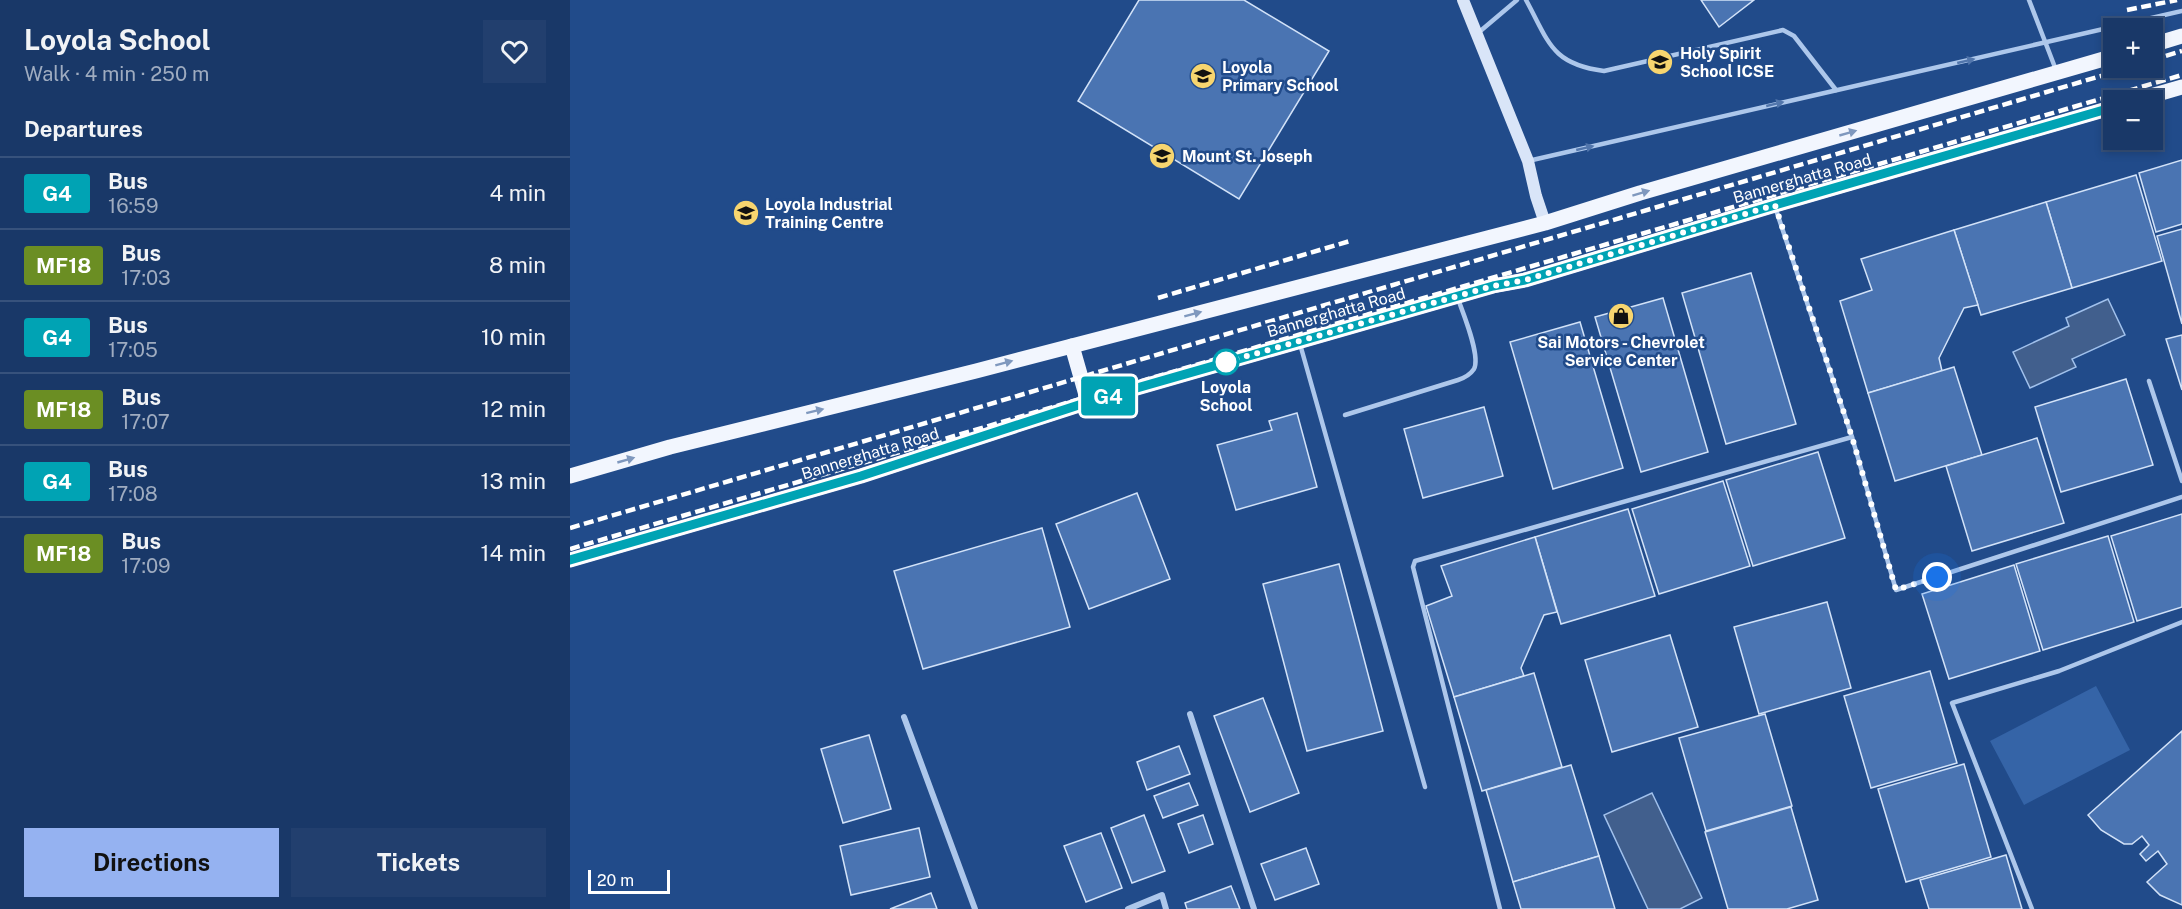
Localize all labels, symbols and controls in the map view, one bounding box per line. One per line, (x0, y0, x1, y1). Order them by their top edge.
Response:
map controls (2103, 18, 2163, 150)
button: + (2103, 18, 2163, 78)
button: heart (483, 20, 546, 83)
text: Loyola School (24, 23, 211, 56)
place label: Holy Spirit School ICSE (1680, 44, 1774, 81)
school or university icon: Holy Spirit School ICSE (1645, 47, 1675, 77)
one-way arrow (1956, 55, 1975, 65)
place label: Loyola Primary School (1222, 58, 1339, 95)
school or university icon: Loyola Primary School (1188, 61, 1218, 91)
text: Walk · 4 min · 250 m (24, 62, 209, 86)
button: − (2103, 90, 2163, 150)
one-way arrow (1766, 99, 1785, 108)
text: Departures (24, 116, 143, 142)
one-way arrow (1839, 128, 1857, 137)
school or university icon: Mount St. Joseph (1147, 141, 1177, 171)
one-way arrow (1576, 142, 1595, 152)
place label: Mount St. Joseph (1182, 147, 1313, 166)
street label: Bannerghatta Road (1731, 150, 1873, 207)
text: Bus (108, 168, 148, 194)
text: 4 min (490, 180, 546, 206)
text: G4 (42, 181, 72, 206)
one-way arrow (1632, 188, 1650, 197)
text: 16:59 (108, 194, 158, 218)
place label: Loyola Industrial Training Centre (765, 195, 893, 232)
school or university icon: Loyola Industrial Training Centre (731, 198, 761, 228)
text: Bus (121, 240, 161, 266)
text: 8 min (489, 252, 546, 278)
text: MF18 (36, 253, 91, 278)
text: 17:03 (121, 266, 171, 290)
street label: Bannerghatta Road (1265, 284, 1407, 341)
shop icon: Sai Motors - Chevrolet Service Center (1606, 301, 1636, 331)
one-way arrow (1184, 309, 1202, 319)
text: Bus (108, 312, 148, 338)
text: 10 min (481, 324, 546, 350)
text: G4 (42, 325, 72, 350)
place label: Sai Motors - Chevrolet Service Center (1537, 333, 1705, 370)
text: 17:05 (108, 338, 158, 362)
marker: Loyola School (1213, 349, 1239, 375)
one-way arrow (995, 358, 1013, 368)
line badge: G4 (1081, 376, 1135, 416)
place label: Loyola School (1200, 378, 1252, 415)
text: Bus (121, 384, 161, 410)
text: G4 (1093, 384, 1123, 409)
text: 12 min (481, 396, 546, 422)
text: MF18 (36, 397, 91, 422)
one-way arrow (806, 405, 824, 415)
text: 17:07 (121, 410, 170, 434)
street label: Bannerghatta Road (799, 423, 941, 483)
one-way arrow (617, 454, 635, 464)
text: Bus (108, 456, 148, 482)
text: 13 min (481, 468, 546, 494)
text: G4 (42, 469, 72, 494)
text: 17:08 (108, 482, 158, 506)
text: Bus (121, 528, 161, 554)
text: 14 min (481, 540, 546, 566)
text: MF18 (36, 541, 91, 566)
text: 17:09 (121, 554, 171, 578)
your location (1922, 562, 1952, 592)
button: Directions (24, 828, 279, 897)
button: Tickets (291, 828, 546, 897)
scale bar (588, 867, 670, 894)
text: 20 m (597, 871, 634, 890)

